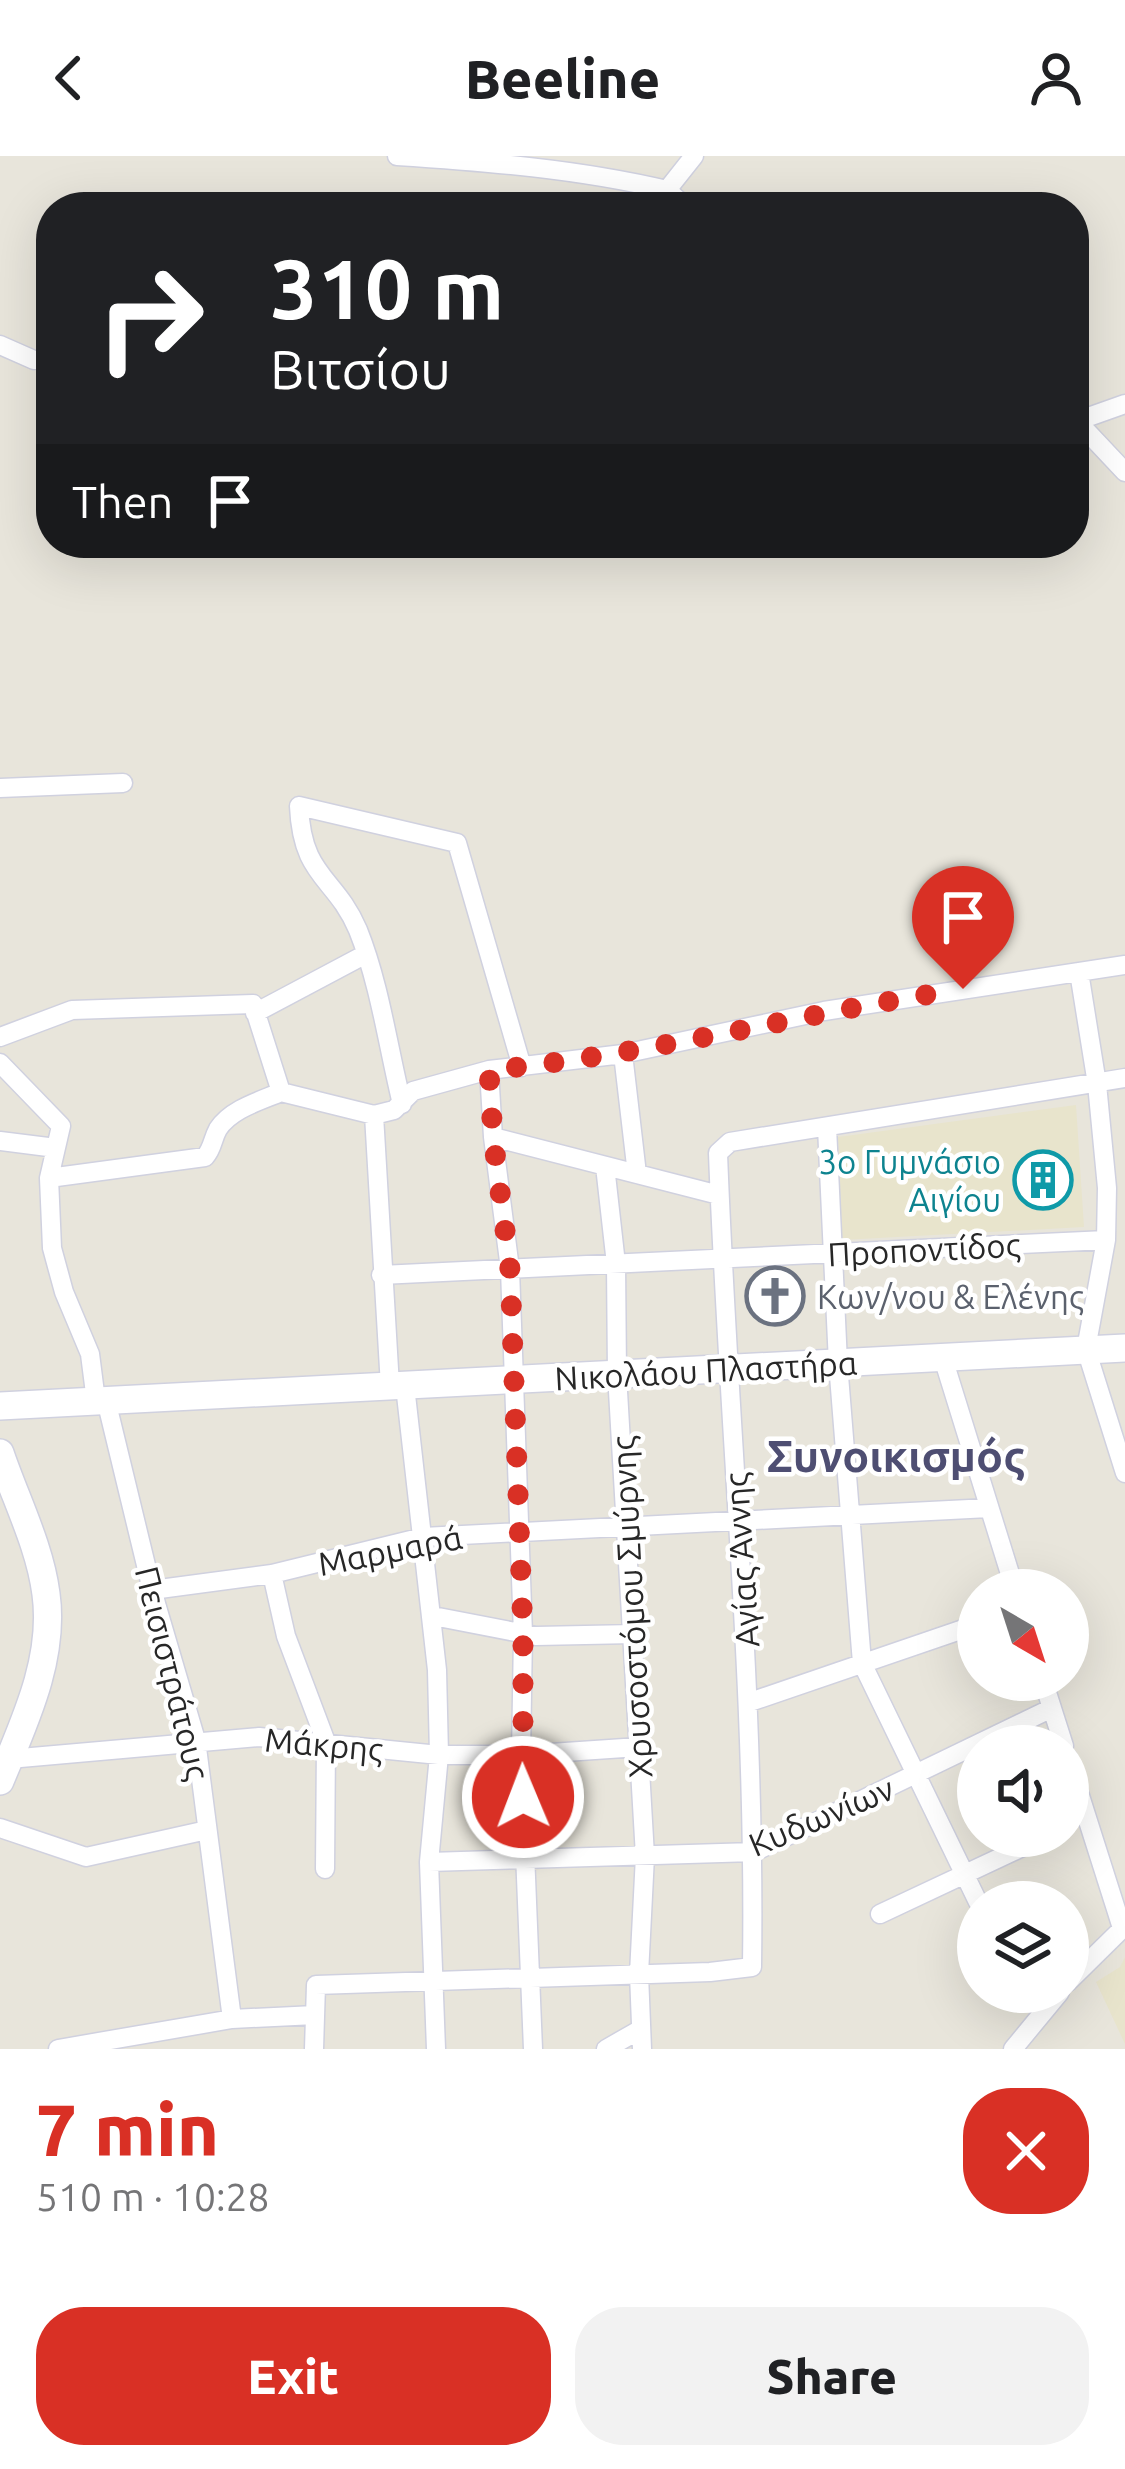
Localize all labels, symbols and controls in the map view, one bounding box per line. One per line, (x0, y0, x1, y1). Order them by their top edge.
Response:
icon: back (36, 45, 102, 111)
icon: person (1023, 45, 1089, 111)
text: Beeline (465, 48, 660, 108)
icon: right (72, 240, 228, 396)
text: 310 m (270, 241, 504, 335)
text: Βιτσίου (270, 339, 451, 399)
icon: arrive (197, 468, 263, 534)
text: Then (72, 476, 173, 527)
pin (912, 866, 1014, 989)
icon: arrive (930, 884, 996, 950)
place label: 3ο Γυμνάσιο Αιγίου (819, 1143, 1001, 1218)
building icon: 3ο Γυμνάσιο Αιγίου (1012, 1149, 1074, 1211)
street label: Προποντίδος (827, 1225, 1021, 1274)
church icon: Κων/νου & Ελένης (744, 1265, 806, 1327)
place label: Κων/νου & Ελένης (817, 1278, 1084, 1316)
street label: Νικολάου Πλαστήρα (554, 1344, 858, 1396)
district label: Συνοικισμός (767, 1430, 1025, 1482)
street label: Χρυσοστόμου Σμύρνης (604, 1435, 659, 1779)
street label: Αγίας Άννης (716, 1471, 767, 1649)
street label: Μαρμαρά (315, 1518, 465, 1582)
street label: Πεισιστράτους (128, 1563, 217, 1784)
north arrow (957, 1569, 1089, 1701)
map controls (957, 1569, 1089, 2013)
street label: Μάκρης (263, 1720, 385, 1769)
button: sound (957, 1725, 1089, 1857)
position arrow (460, 1734, 586, 1860)
street label: Κυδωνίων (743, 1769, 899, 1863)
button: layers (957, 1881, 1089, 2013)
button: close (963, 2088, 1089, 2214)
text: 7 min (36, 2089, 219, 2170)
text: 510 m · 10:28 (36, 2175, 270, 2218)
button: Exit (36, 2307, 551, 2445)
button: Share (575, 2307, 1089, 2445)

